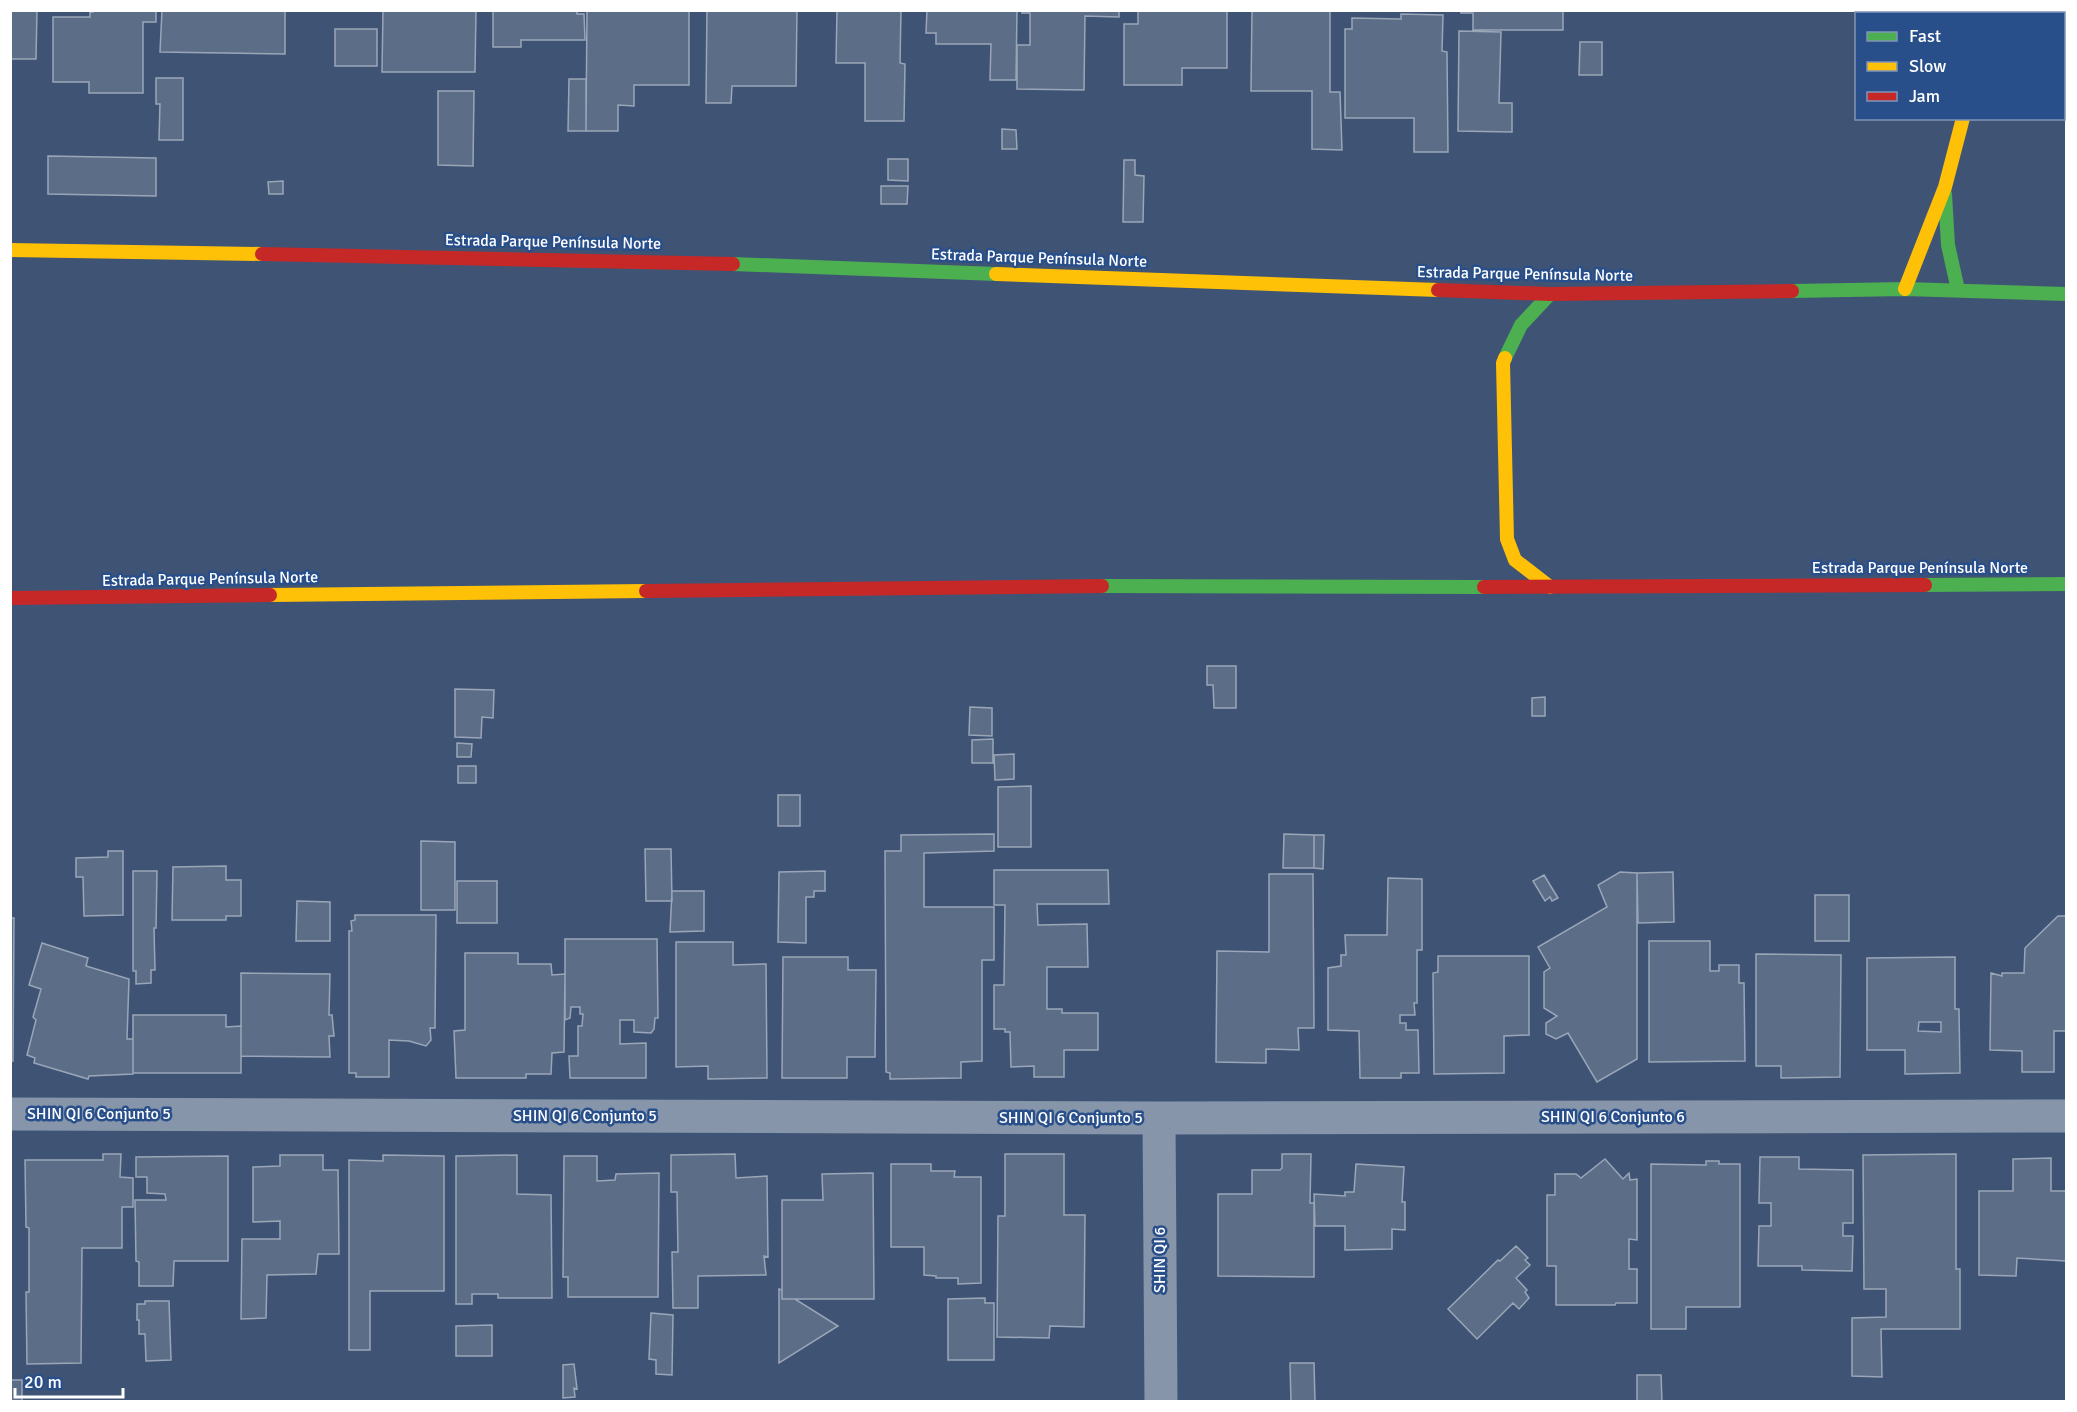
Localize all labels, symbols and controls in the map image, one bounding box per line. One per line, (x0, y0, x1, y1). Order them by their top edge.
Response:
legend (1855, 12, 2065, 120)
text: Fast (1909, 25, 1941, 47)
text: Slow (1909, 55, 1946, 77)
text: Jam (1909, 85, 1940, 107)
street label: Estrada Parque Península Norte (445, 230, 661, 254)
street label: Estrada Parque Península Norte (931, 244, 1147, 272)
street label: Estrada Parque Península Norte (1417, 262, 1633, 286)
street label: Estrada Parque Península Norte (1812, 558, 2028, 578)
street label: Estrada Parque Península Norte (102, 567, 318, 591)
street label: SHIN QI 6 Conjunto 5 (27, 1104, 171, 1124)
street label: SHIN QI 6 Conjunto 5 (513, 1106, 657, 1126)
street label: SHIN QI 6 Conjunto 6 (1541, 1107, 1685, 1127)
street label: SHIN QI 6 Conjunto 5 (999, 1108, 1143, 1128)
street label: SHIN QI 6 (1150, 1227, 1170, 1293)
scale bar (15, 1361, 123, 1399)
text: 20 m (24, 1371, 62, 1393)

